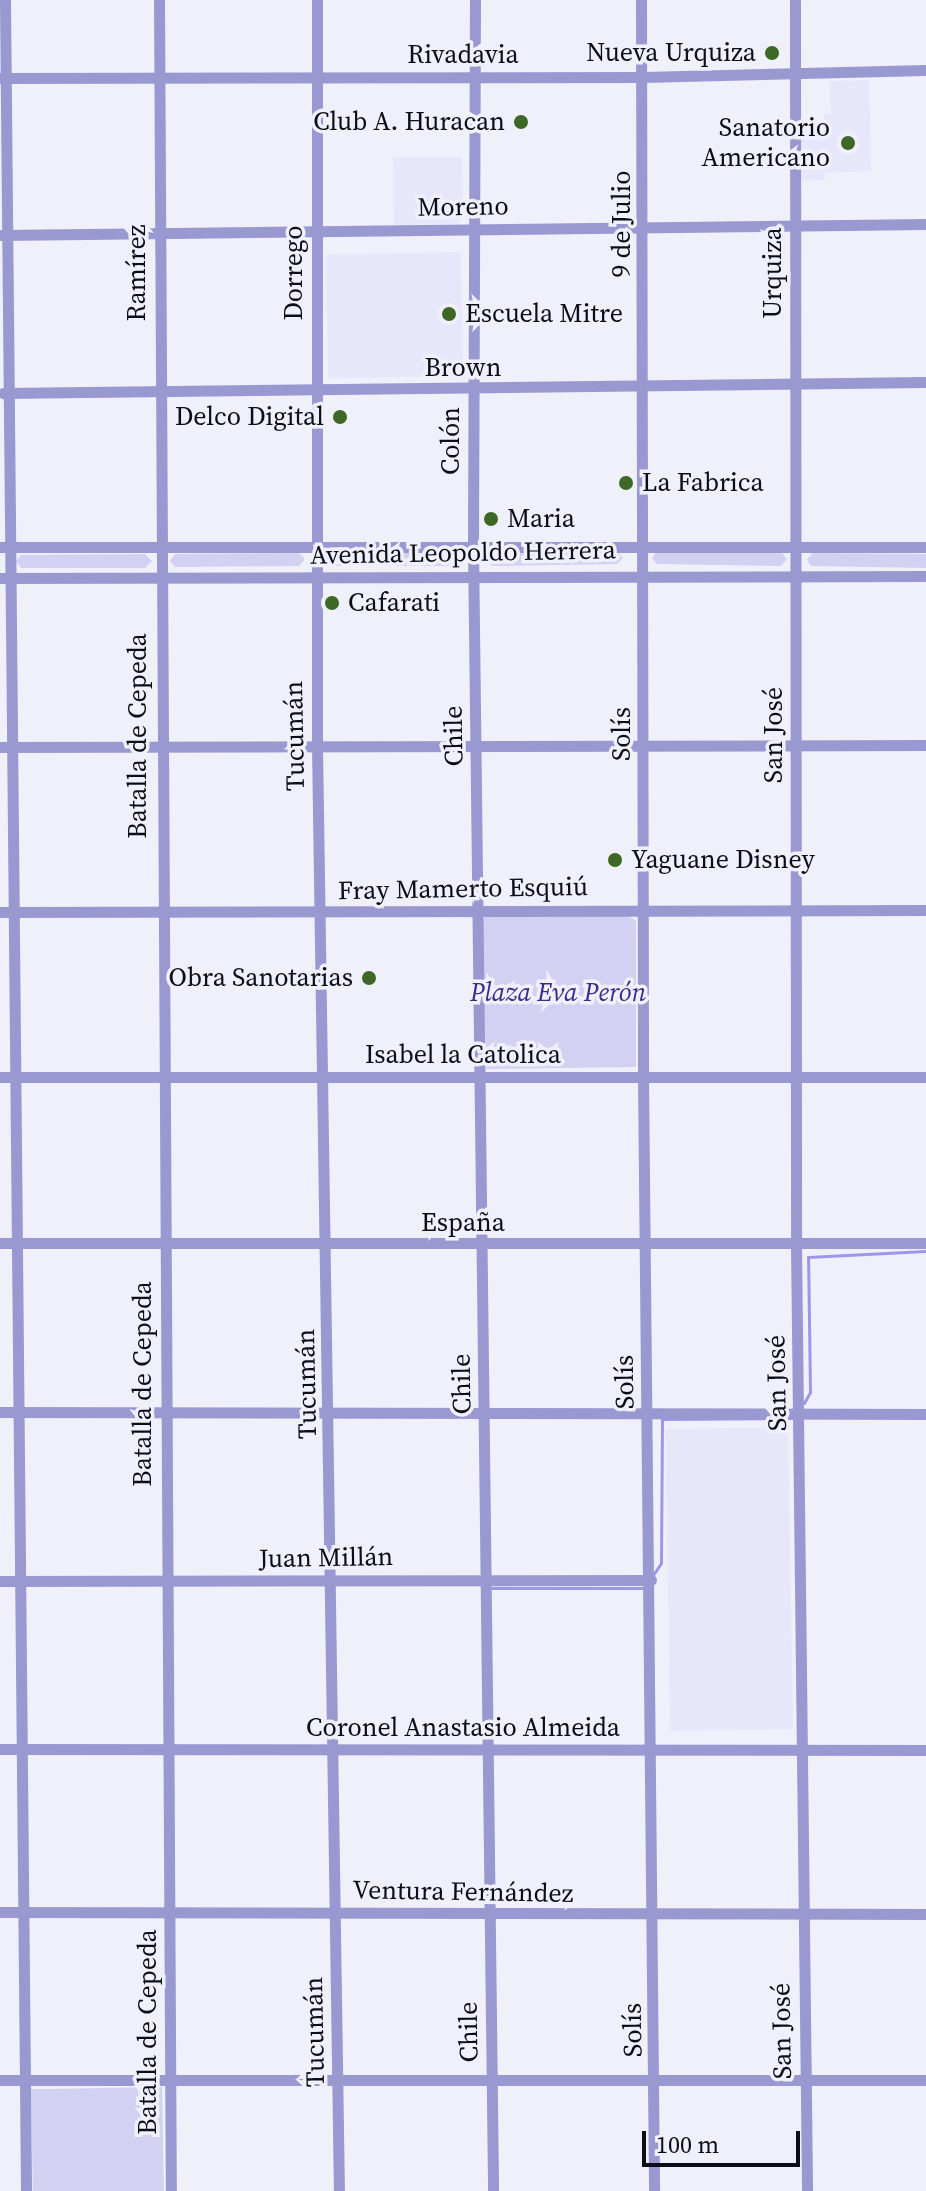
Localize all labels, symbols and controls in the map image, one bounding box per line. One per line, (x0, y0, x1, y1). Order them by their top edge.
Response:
place label: Nueva Urquiza (586, 37, 756, 69)
street label: Rivadavia (407, 39, 519, 71)
marker: Nueva Urquiza (763, 44, 781, 62)
place label: Club A. Huracan (313, 106, 505, 138)
place label: Sanatorio Americano (701, 112, 830, 174)
marker: Club A. Huracan (512, 113, 530, 131)
marker: Sanatorio Americano (837, 132, 859, 154)
street label: 9 de Julio (606, 171, 638, 277)
street label: Moreno (417, 191, 509, 223)
street label: Ramírez (121, 224, 153, 322)
street label: Dorrego (278, 225, 310, 321)
street label: Urquiza (757, 227, 789, 319)
place label: Escuela Mitre (465, 298, 623, 330)
marker: Escuela Mitre (440, 305, 458, 323)
street label: Brown (425, 352, 501, 384)
place label: Delco Digital (175, 401, 324, 433)
street label: Colón (435, 407, 467, 475)
marker: Delco Digital (331, 408, 349, 426)
place label: La Fabrica (642, 467, 764, 499)
marker: La Fabrica (617, 474, 635, 492)
place label: Maria (507, 503, 575, 535)
marker: Maria (482, 510, 500, 528)
street label: Avenida Leopoldo Herrera (310, 535, 616, 571)
place label: Cafarati (348, 587, 440, 619)
marker: Cafarati (323, 594, 341, 612)
street label: Batalla de Cepeda (122, 633, 154, 839)
street label: Tucumán (278, 681, 312, 791)
street label: San José (758, 687, 790, 783)
street label: Chile (438, 705, 470, 767)
street label: Solís (606, 707, 638, 761)
place label: Yaguane Disney (631, 844, 815, 876)
marker: Yaguane Disney (606, 851, 624, 869)
street label: Fray Mamerto Esquiú (338, 871, 588, 907)
place label: Obra Sanotarias (169, 962, 353, 994)
marker: Obra Sanotarias (360, 969, 378, 987)
park label: Plaza Eva Perón (470, 977, 646, 1009)
street label: Isabel la Catolica (365, 1039, 561, 1071)
street label: España (421, 1207, 505, 1239)
street label: Batalla de Cepeda (127, 1281, 159, 1487)
street label: Tucumán (290, 1329, 324, 1439)
street label: San José (761, 1335, 793, 1431)
street label: Chile (446, 1353, 478, 1415)
street label: Solís (609, 1355, 641, 1409)
street label: Juan Millán (259, 1541, 393, 1575)
street label: Coronel Anastasio Almeida (306, 1712, 620, 1744)
street label: Ventura Fernández (352, 1874, 574, 1910)
street label: Batalla de Cepeda (132, 1929, 164, 2135)
street label: Tucumán (298, 1977, 332, 2087)
street label: San José (766, 1983, 798, 2079)
street label: Chile (453, 2001, 485, 2063)
street label: Solís (617, 2003, 649, 2057)
scale bar (646, 2115, 804, 2165)
text: 100 m (656, 2128, 719, 2161)

